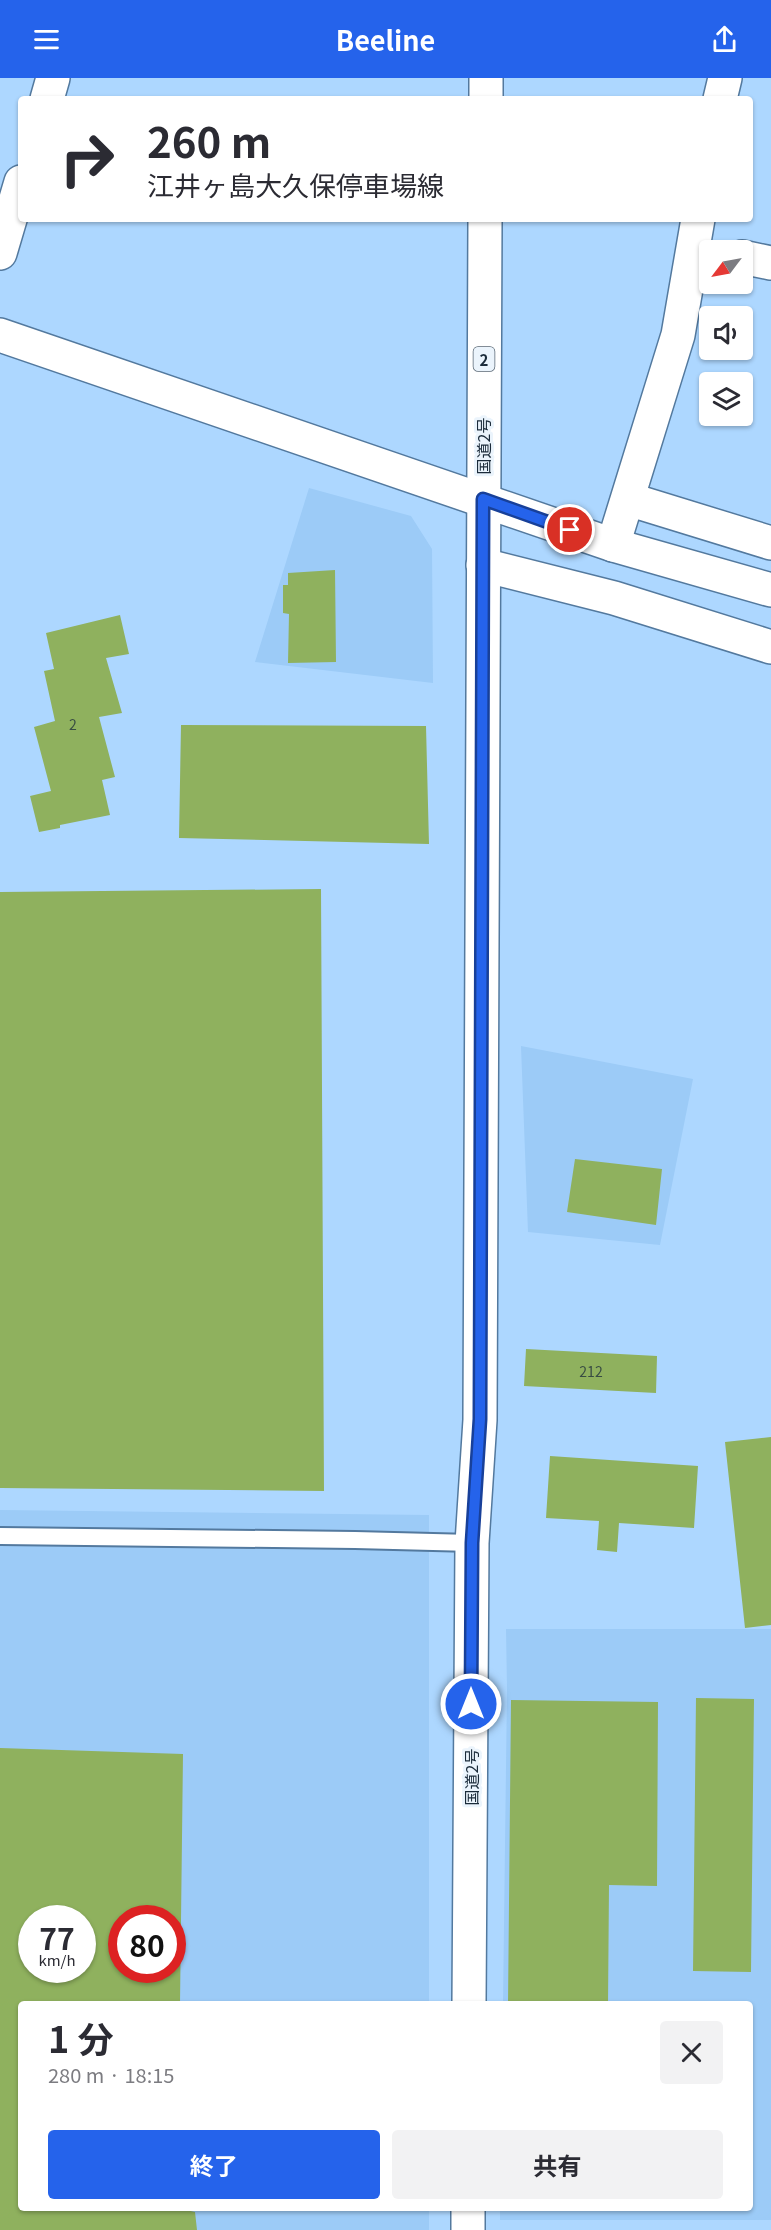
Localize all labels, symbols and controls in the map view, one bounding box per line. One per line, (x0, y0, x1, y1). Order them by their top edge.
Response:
text: Beeline (336, 20, 435, 59)
icon: menu (30, 23, 63, 56)
icon: share (708, 23, 741, 56)
text: 260 m (147, 109, 271, 170)
icon: right (48, 120, 126, 198)
text: 江井ヶ島大久保停車場線 (147, 165, 444, 204)
north arrow (699, 240, 753, 294)
map controls (699, 240, 753, 426)
button: sound (699, 306, 753, 360)
road number: 2 (474, 347, 494, 371)
button: layers (699, 372, 753, 426)
street label: 国道2号 (471, 418, 495, 474)
pin (544, 504, 595, 555)
icon: arrive (553, 513, 586, 546)
house number: 2 (69, 714, 77, 734)
house number: 212 (579, 1361, 603, 1381)
position arrow (439, 1672, 503, 1736)
street label: 国道2号 (459, 1749, 483, 1805)
speed limit sign: 80 (108, 1905, 186, 1983)
text: 77 (39, 1915, 75, 1959)
text: km/h (38, 1949, 76, 1970)
text: 1 分 (48, 2011, 113, 2063)
button: close (660, 2021, 723, 2084)
text: 280 m · 18:15 (48, 2060, 174, 2089)
button: 終了 (48, 2130, 380, 2199)
button: 共有 (392, 2130, 723, 2199)

